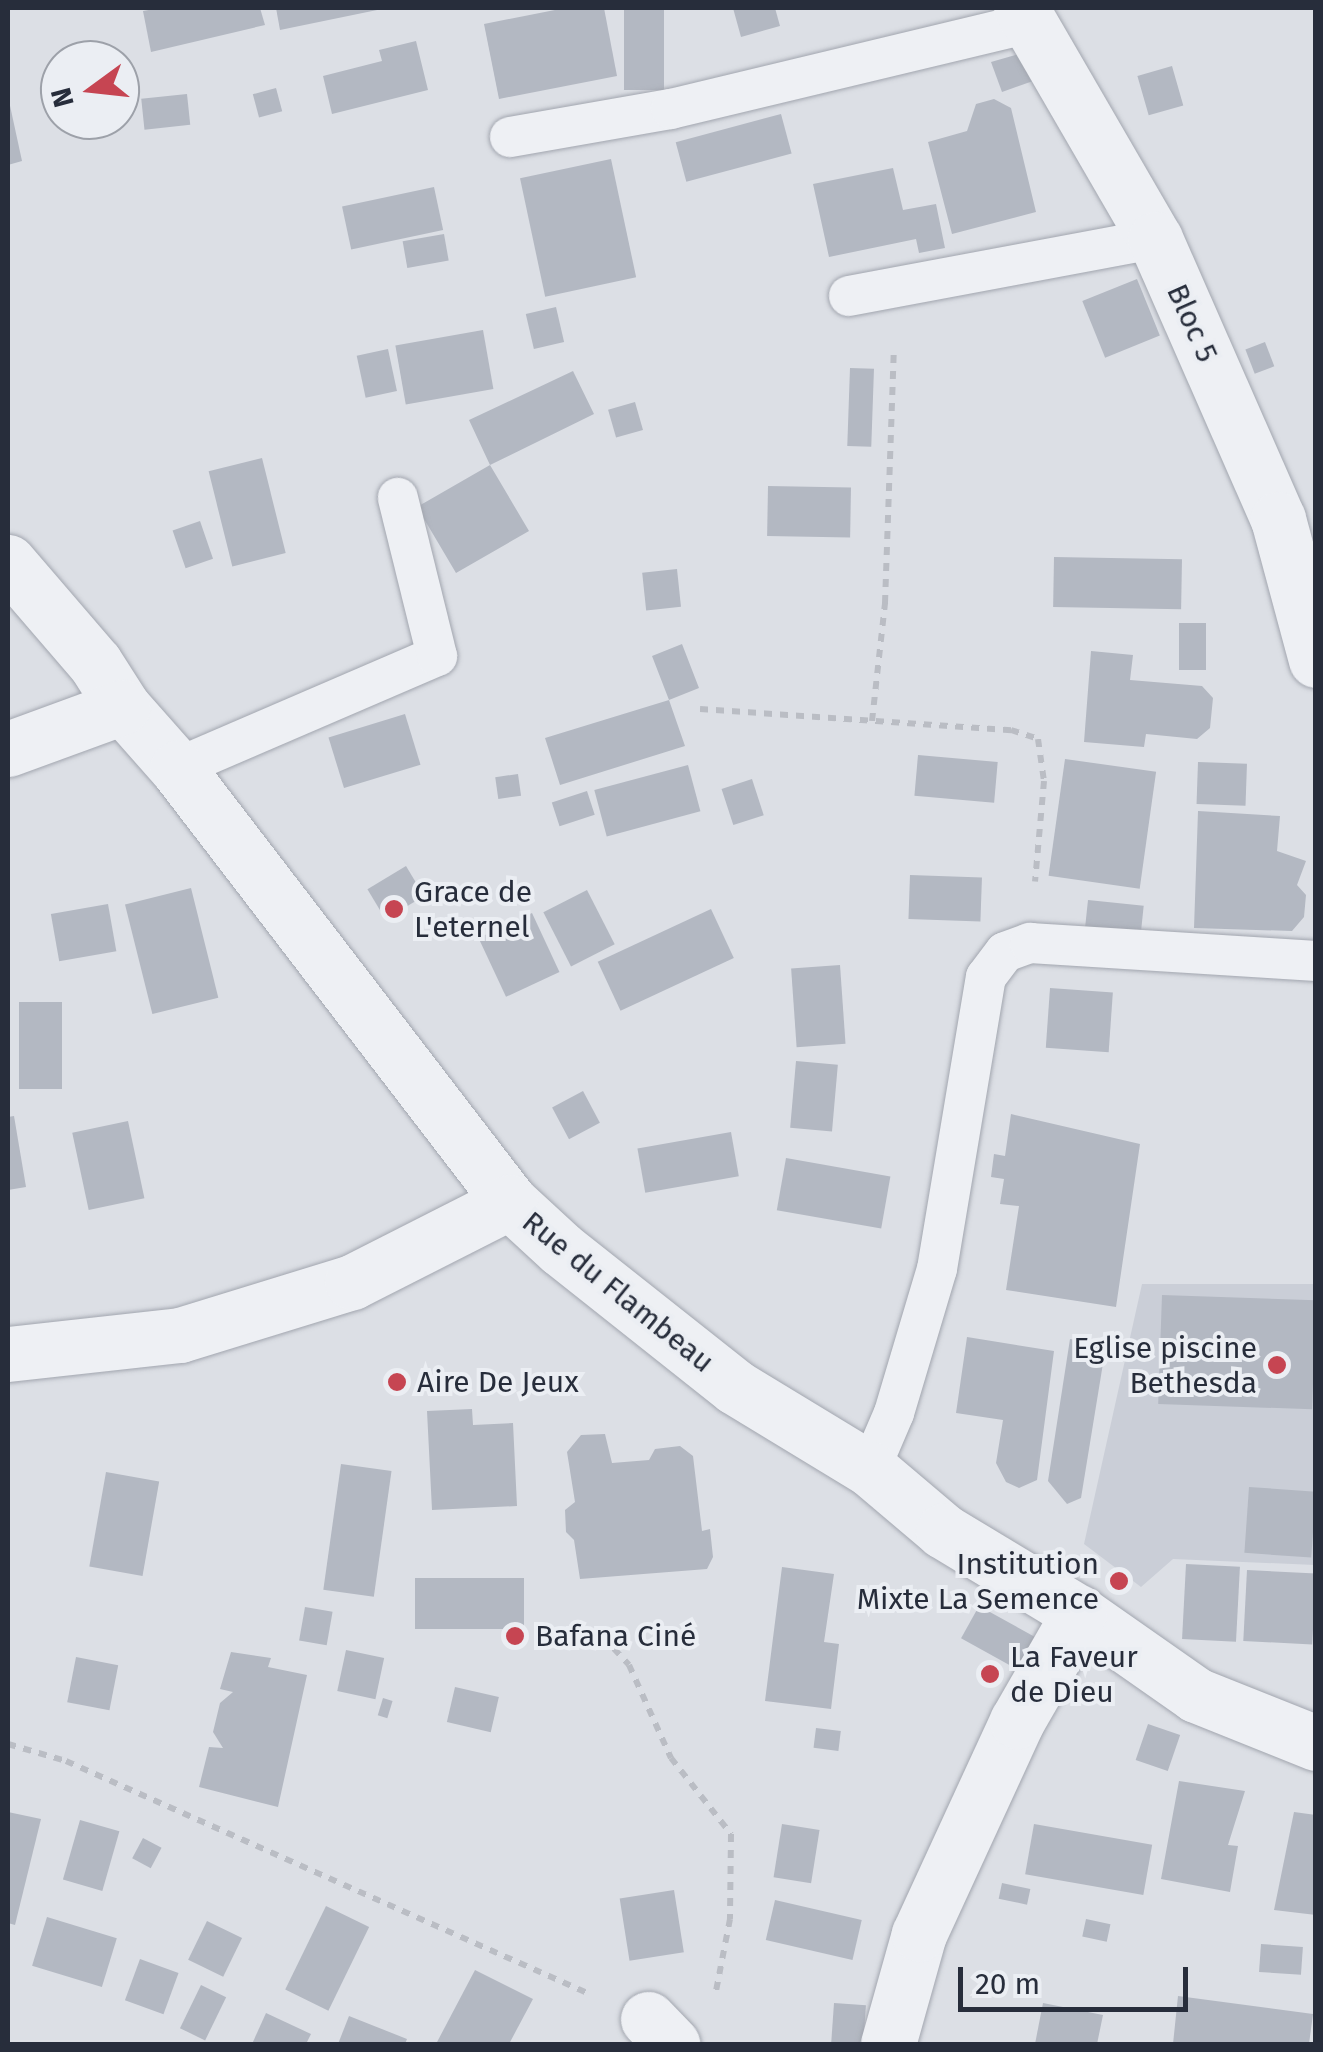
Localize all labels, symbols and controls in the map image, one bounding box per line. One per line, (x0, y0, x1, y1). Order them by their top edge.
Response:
north arrow (40, 40, 140, 140)
text: N (44, 84, 81, 111)
street label: Bloc 5 (1159, 278, 1225, 368)
place label: Grace de L'eternel (414, 874, 532, 944)
marker: Grace de L'eternel (383, 898, 405, 920)
street label: Rue du Flambeau (515, 1204, 721, 1380)
place label: Eglise piscine Bethesda (1073, 1330, 1257, 1400)
marker: Eglise piscine Bethesda (1266, 1354, 1288, 1376)
place label: Aire De Jeux (417, 1364, 579, 1400)
marker: Aire De Jeux (386, 1371, 408, 1393)
place label: Institution Mixte La Semence (857, 1546, 1099, 1616)
marker: Institution Mixte La Semence (1108, 1570, 1130, 1592)
place label: Bafana Ciné (535, 1618, 696, 1654)
marker: Bafana Ciné (504, 1625, 526, 1647)
place label: La Faveur de Dieu (1010, 1639, 1138, 1710)
marker: La Faveur de Dieu (979, 1663, 1001, 1685)
scale bar (963, 1947, 1193, 2009)
text: 20 m (975, 1966, 1040, 2002)

